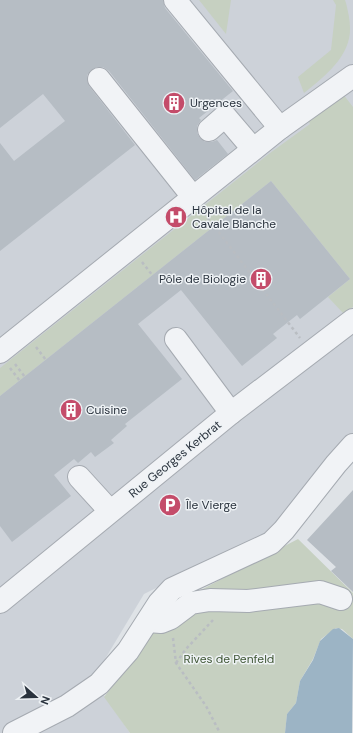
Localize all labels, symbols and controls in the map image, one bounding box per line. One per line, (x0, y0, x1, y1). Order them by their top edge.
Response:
building icon: Urgences (161, 90, 187, 116)
place label: Urgences (190, 95, 242, 111)
place label: Hôpital de la Cavale Blanche (192, 202, 276, 232)
hospital icon: Hôpital de la Cavale Blanche (163, 204, 189, 230)
building icon: Pôle de Biologie (248, 266, 274, 292)
place label: Pôle de Biologie (159, 271, 246, 287)
building icon: Cuisine (58, 397, 84, 423)
place label: Cuisine (86, 402, 127, 418)
street label: Rue Georges Kerbrat (125, 417, 225, 501)
parking icon: Île Vierge (157, 492, 183, 518)
place label: Île Vierge (185, 497, 237, 513)
park label: Rives de Penfeld (184, 651, 274, 667)
north arrow (16, 677, 56, 717)
text: N (37, 694, 53, 707)

